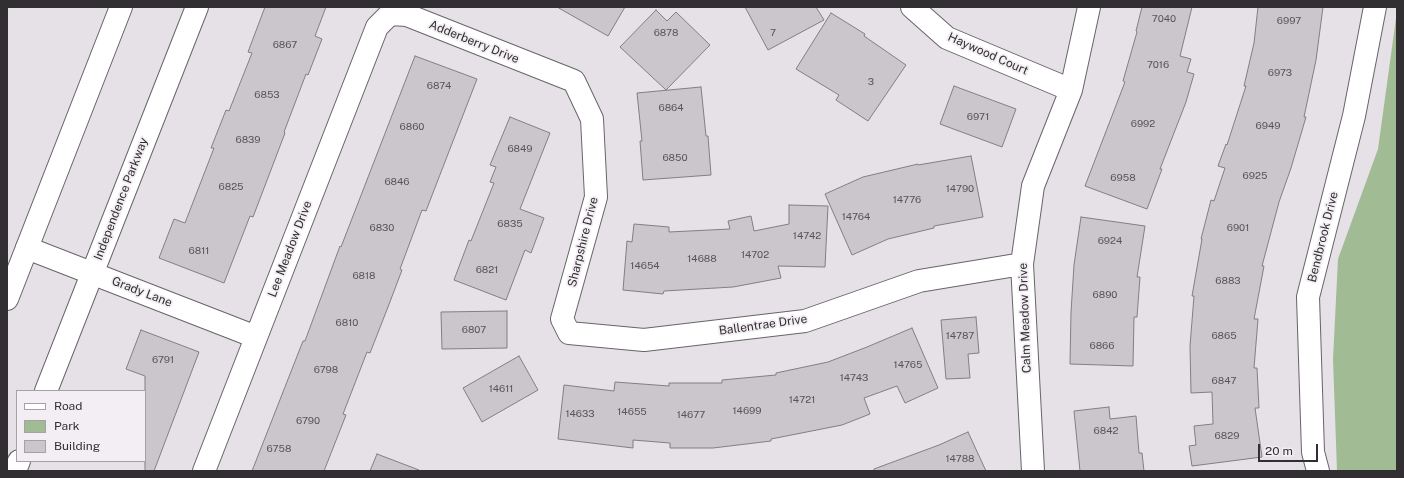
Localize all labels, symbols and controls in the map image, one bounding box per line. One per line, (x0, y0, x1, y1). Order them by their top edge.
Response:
house number: 7040 (1152, 13, 1176, 25)
house number: 6997 (1277, 15, 1301, 27)
street label: Adderberry Drive (427, 17, 521, 67)
house number: 6878 (654, 27, 678, 39)
house number: 7 (770, 27, 776, 39)
street label: Haywood Court (946, 30, 1030, 78)
house number: 6867 (273, 39, 297, 51)
house number: 7016 (1147, 59, 1169, 71)
house number: 6973 (1268, 67, 1292, 79)
house number: 3 (868, 76, 874, 88)
house number: 6874 (427, 80, 451, 92)
house number: 6853 (254, 89, 280, 101)
house number: 6864 (658, 102, 684, 114)
house number: 6971 (967, 111, 989, 123)
house number: 6992 (1131, 118, 1155, 130)
house number: 6949 (1256, 120, 1280, 132)
house number: 6860 (400, 121, 424, 133)
house number: 6839 (235, 134, 261, 146)
street label: Independence Parkway (91, 136, 151, 262)
house number: 6849 (507, 143, 533, 155)
house number: 6850 (662, 152, 688, 164)
house number: 6925 (1243, 170, 1267, 182)
house number: 6958 (1110, 172, 1136, 184)
house number: 6846 (384, 176, 410, 188)
house number: 6825 (219, 181, 243, 193)
house number: 14790 (946, 183, 974, 195)
street label: Bendbrook Drive (1305, 190, 1341, 284)
house number: 14776 (893, 194, 921, 206)
street label: Sharpshire Drive (565, 195, 601, 289)
street label: Lee Meadow Drive (265, 199, 315, 299)
house number: 14764 (842, 211, 870, 223)
house number: 6835 (497, 218, 523, 230)
house number: 6830 (370, 222, 394, 234)
house number: 6901 (1227, 222, 1249, 234)
house number: 14742 (793, 230, 821, 242)
house number: 6924 (1098, 235, 1122, 247)
house number: 6811 (189, 245, 209, 257)
house number: 14702 (741, 249, 769, 261)
house number: 14688 (687, 253, 717, 265)
house number: 14654 (630, 260, 660, 272)
street label: Calm Meadow Drive (1016, 263, 1034, 373)
house number: 6821 (476, 264, 498, 276)
house number: 6818 (352, 270, 376, 282)
street label: Grady Lane (110, 274, 174, 310)
house number: 6883 (1215, 275, 1241, 287)
house number: 6890 (1093, 289, 1117, 301)
street label: Ballentrae Drive (718, 312, 808, 338)
house number: 6810 (336, 317, 358, 329)
house number: 6807 (462, 324, 486, 336)
house number: 14787 (946, 330, 974, 342)
house number: 6865 (1211, 330, 1237, 342)
house number: 6866 (1090, 340, 1114, 352)
house number: 6791 (152, 354, 174, 366)
house number: 14765 (894, 359, 922, 371)
house number: 6798 (314, 364, 338, 376)
house number: 14743 (840, 372, 868, 384)
house number: 6847 (1212, 375, 1236, 387)
house number: 14611 (489, 383, 513, 395)
legend (16, 390, 146, 462)
house number: 14721 (789, 394, 815, 406)
text: Road (54, 399, 82, 413)
house number: 14699 (733, 405, 761, 417)
house number: 14655 (617, 406, 647, 418)
house number: 14633 (565, 408, 595, 420)
house number: 14677 (677, 409, 705, 421)
house number: 6790 (296, 415, 320, 427)
text: Park (54, 419, 80, 433)
house number: 6842 (1094, 425, 1118, 437)
house number: 6829 (1215, 430, 1239, 442)
scale bar (1260, 436, 1320, 462)
text: Building (54, 439, 100, 453)
house number: 6758 (267, 443, 291, 455)
text: 20 m (1265, 444, 1293, 458)
house number: 14788 (945, 453, 975, 465)

